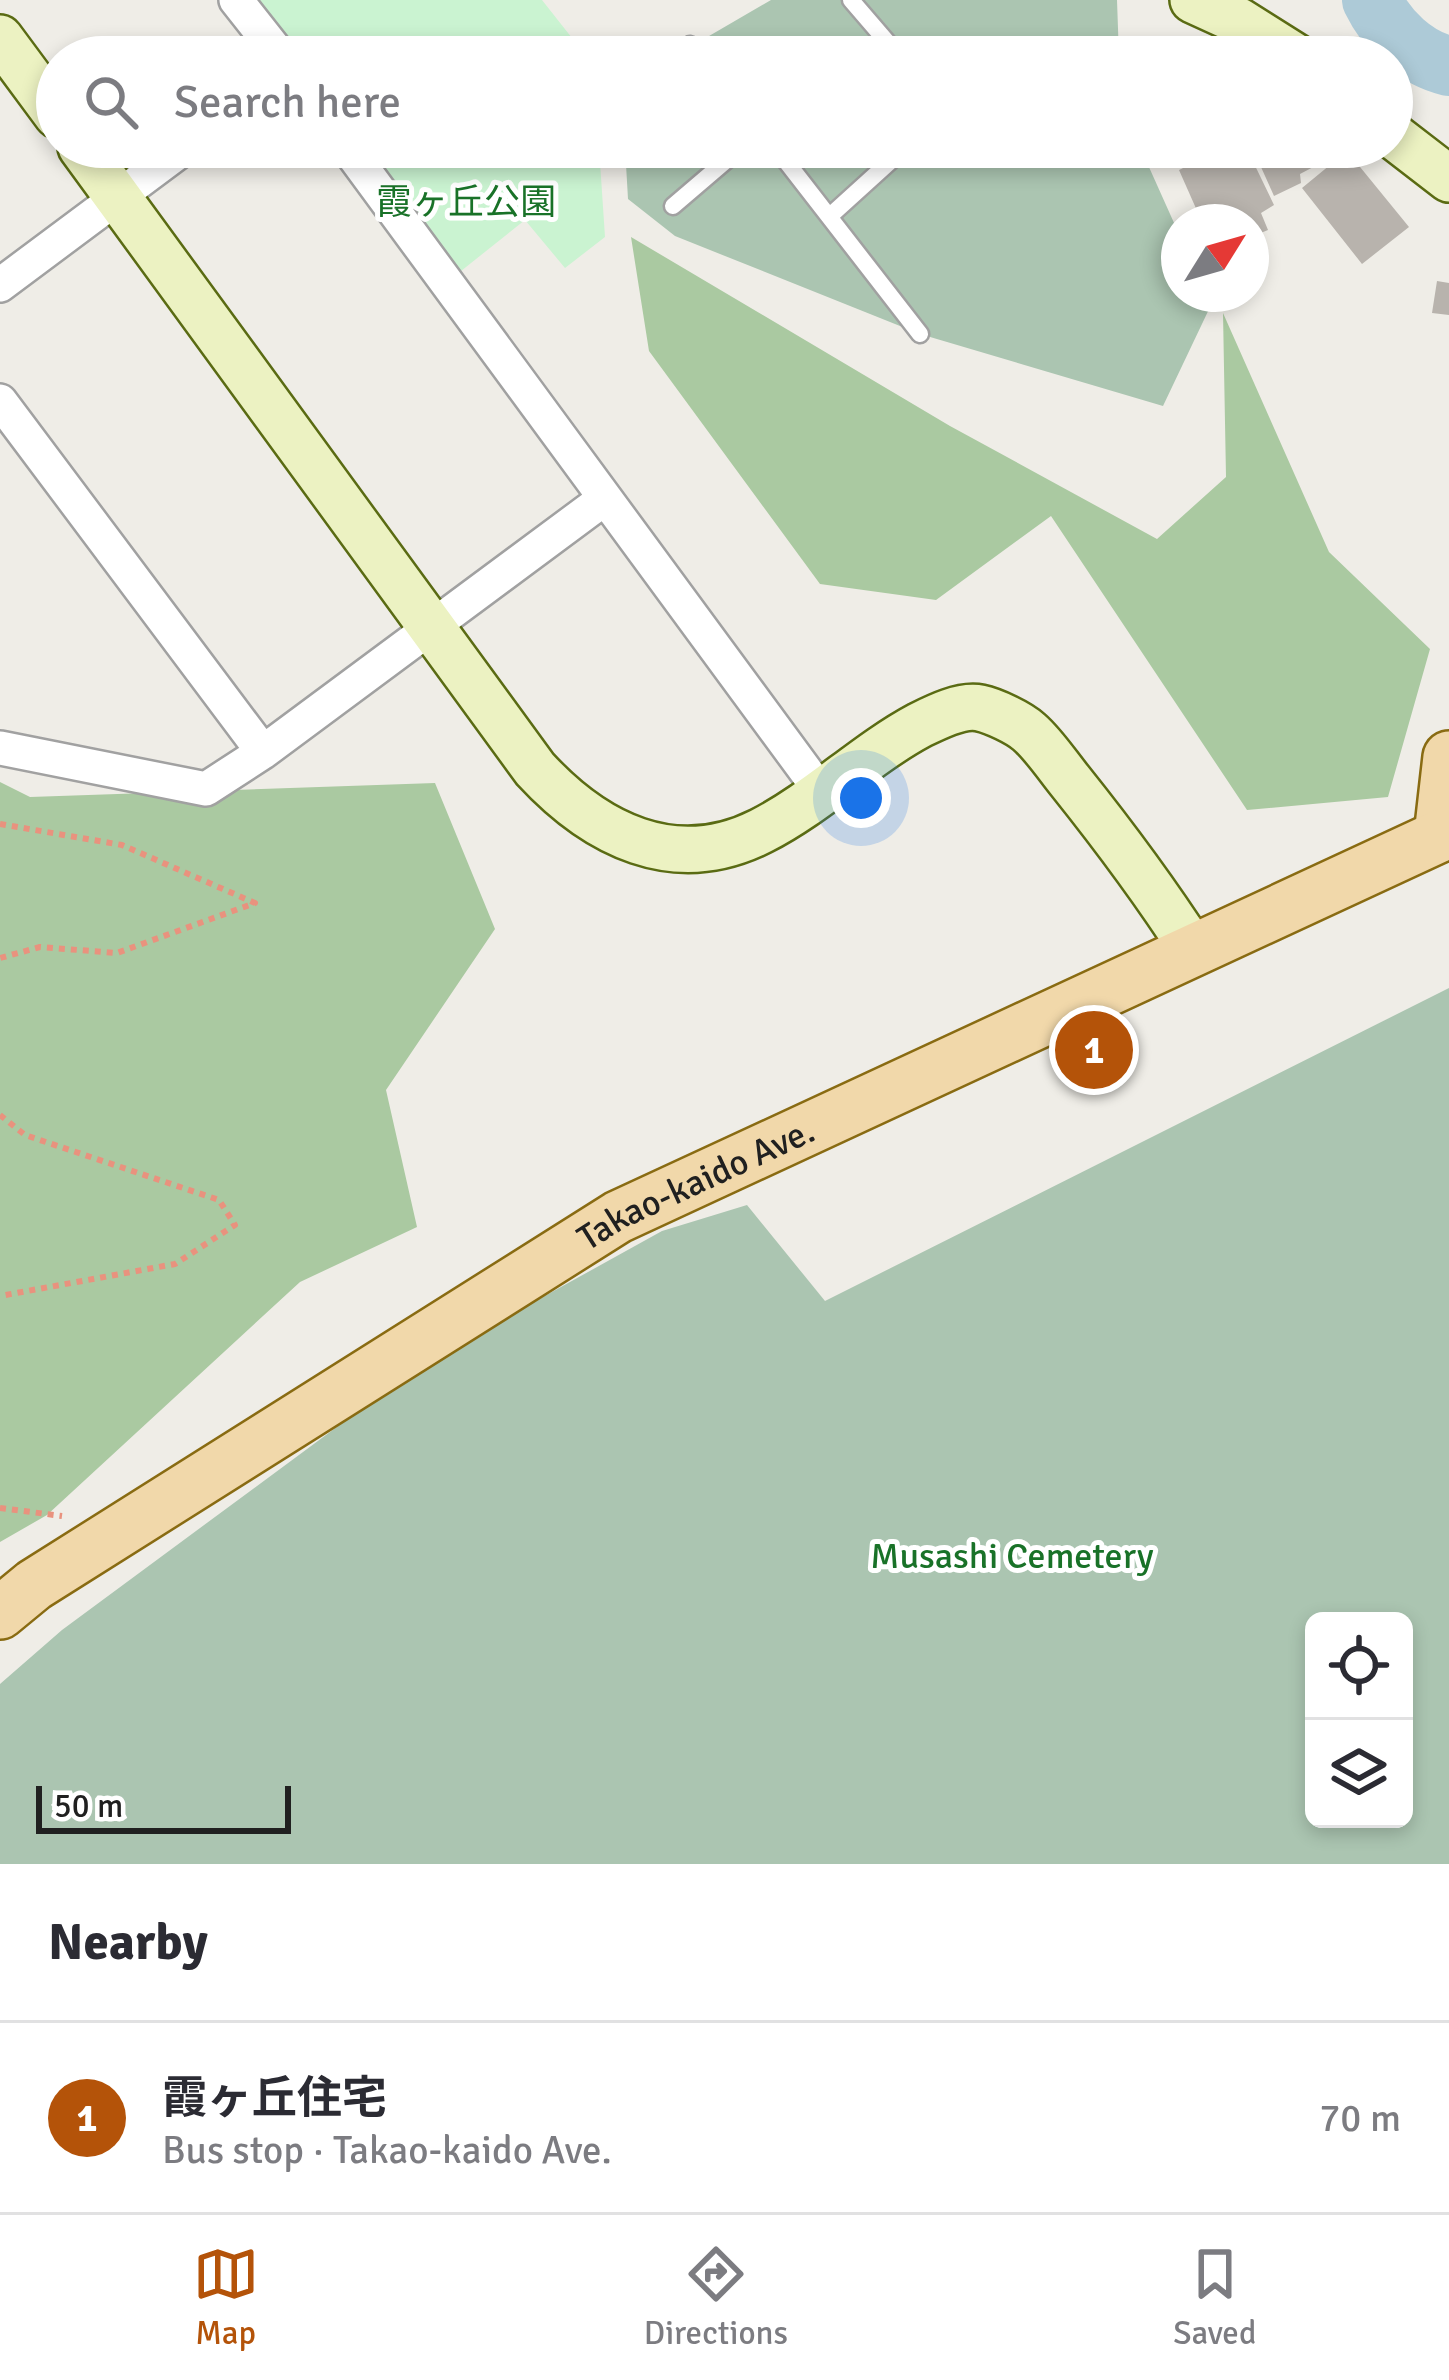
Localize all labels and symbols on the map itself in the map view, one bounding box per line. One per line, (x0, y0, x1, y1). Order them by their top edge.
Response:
park label: 霞ヶ丘公園 (376, 180, 556, 225)
north arrow (1161, 204, 1269, 312)
your location (831, 768, 891, 828)
pin: 1 (1055, 1005, 1133, 1095)
street label: Takao-kaido Ave. (569, 1108, 822, 1261)
park label: Musashi Cemetery (870, 1534, 1154, 1579)
scale bar (36, 1780, 291, 1833)

